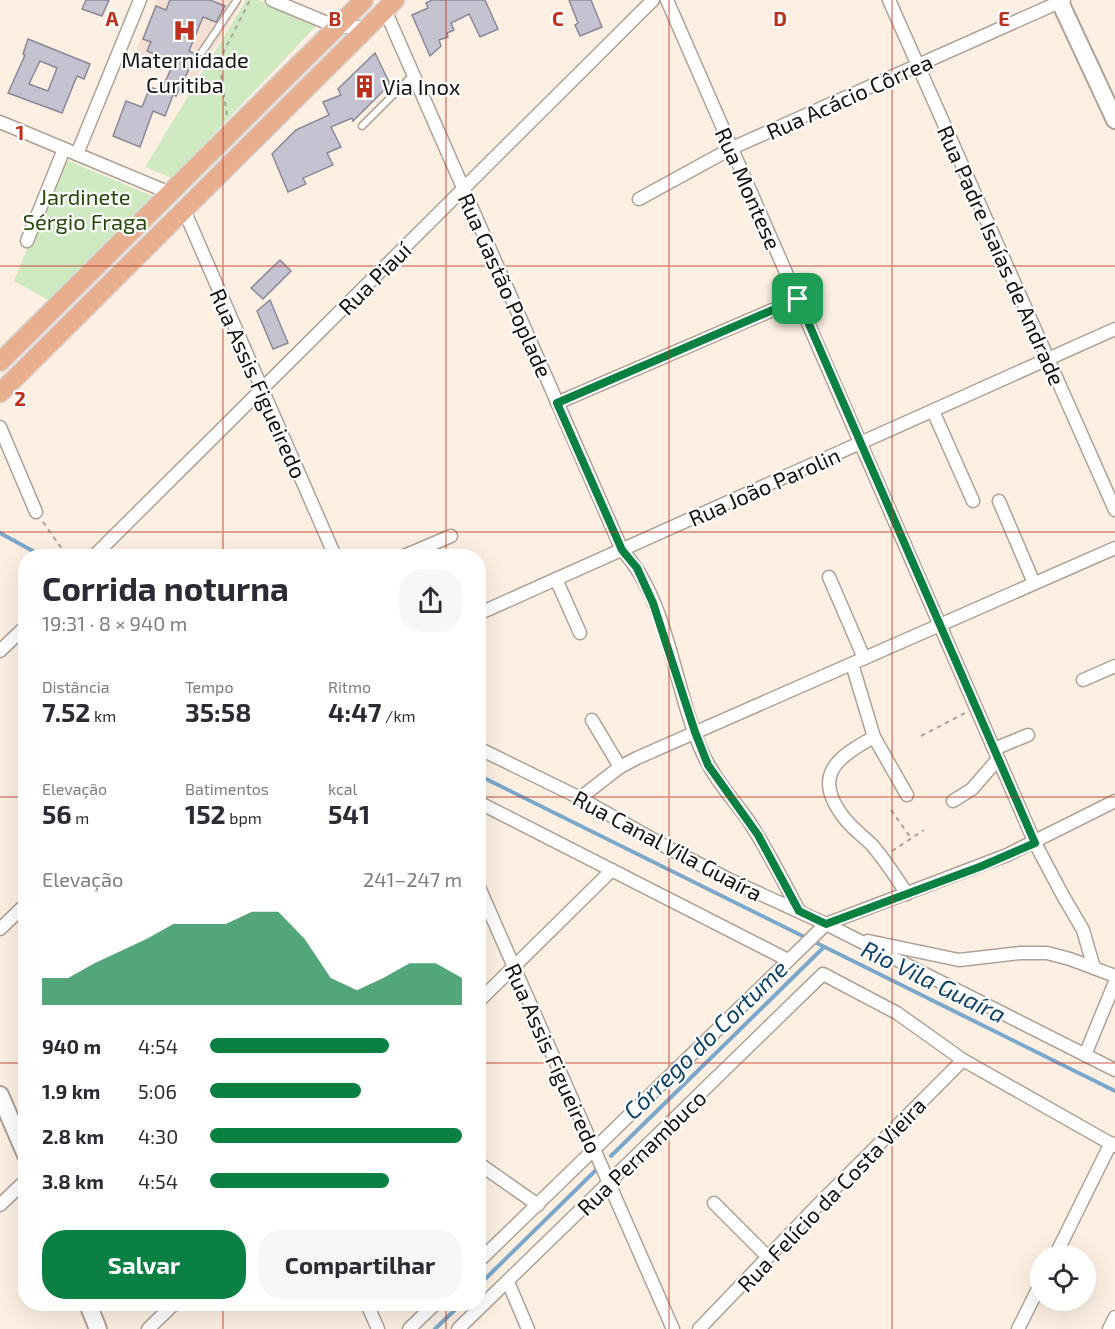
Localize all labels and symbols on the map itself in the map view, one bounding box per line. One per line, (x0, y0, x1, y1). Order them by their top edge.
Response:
text: A (105, 6, 119, 30)
text: B (329, 6, 341, 30)
text: C (552, 6, 564, 30)
text: D (773, 6, 787, 30)
text: E (998, 6, 1010, 30)
hospital icon: Maternidade Curitiba (172, 17, 198, 43)
place label: Maternidade Curitiba (121, 46, 249, 97)
street label: Rua Acácio Côrrea (762, 48, 936, 144)
building icon: Via Inox (351, 73, 377, 99)
place label: Via Inox (382, 73, 461, 99)
text: 1 (16, 120, 24, 144)
street label: Rua Padre Isaías de Andrade (933, 121, 1071, 389)
street label: Rua Montese (711, 123, 787, 253)
park label: Jardinete Sérgio Fraga (23, 183, 147, 234)
street label: Rua Gastão Poplade (454, 189, 558, 381)
street label: Rua Piauí (332, 235, 417, 320)
pin (772, 273, 823, 324)
street label: Rua Assis Figueiredo (205, 284, 313, 482)
text: 2 (14, 386, 26, 410)
street label: Rua João Parolin (684, 441, 844, 531)
street label: Rua Canal Vila Guaíra (569, 784, 767, 906)
water label: Rio Vila Guaíra (857, 934, 1011, 1028)
water label: Córrego do Cortume (617, 953, 793, 1125)
street label: Rua Assis Figueiredo (500, 959, 608, 1157)
street label: Rua Pernambuco (571, 1084, 711, 1220)
street label: Rua Felício da Costa Vieira (731, 1092, 931, 1296)

